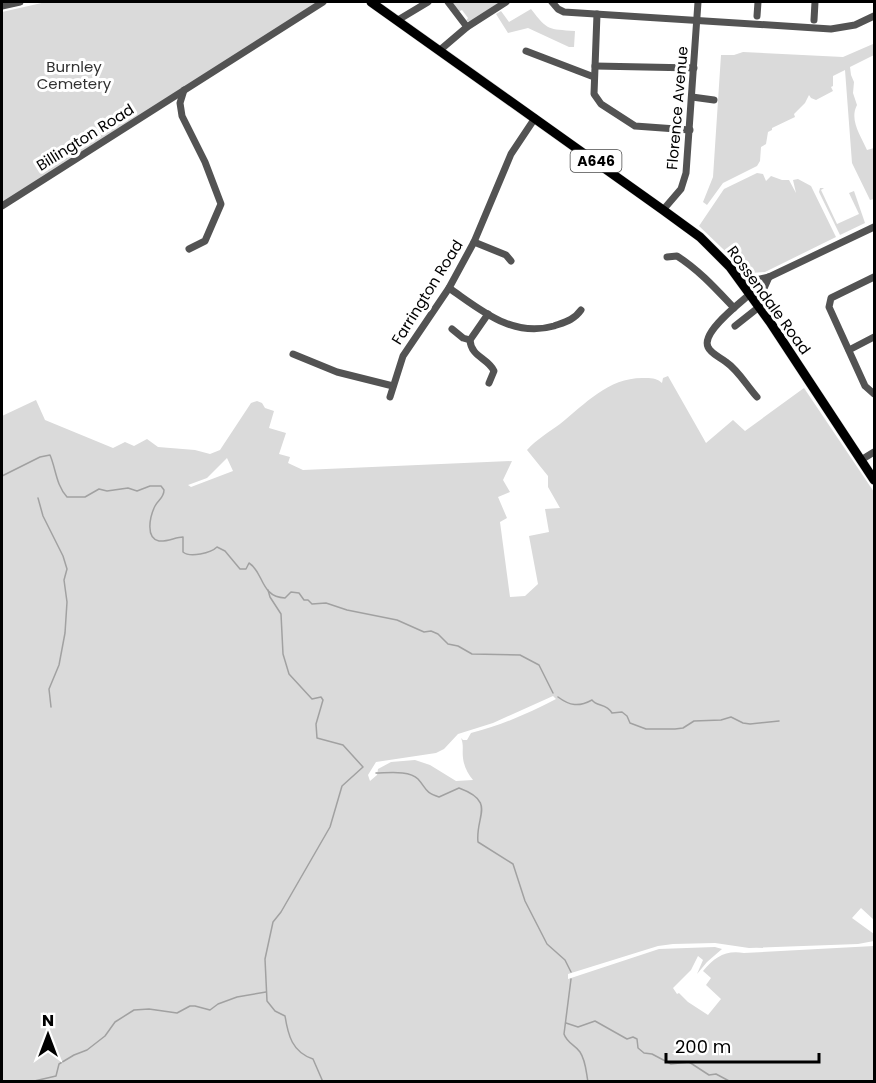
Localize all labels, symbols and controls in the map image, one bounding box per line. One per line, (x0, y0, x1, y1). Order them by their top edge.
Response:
street label: Florence Avenue (661, 45, 693, 171)
park label: Burnley Cemetery (37, 56, 112, 94)
street label: Billington Road (32, 99, 138, 175)
road number: A646 (570, 150, 622, 172)
street label: Farrington Road (386, 236, 468, 348)
street label: Rossendale Road (722, 241, 816, 359)
north arrow (18, 1005, 78, 1065)
text: N (42, 1009, 54, 1032)
scale bar (666, 1026, 819, 1064)
text: 200 m (675, 1034, 731, 1059)

